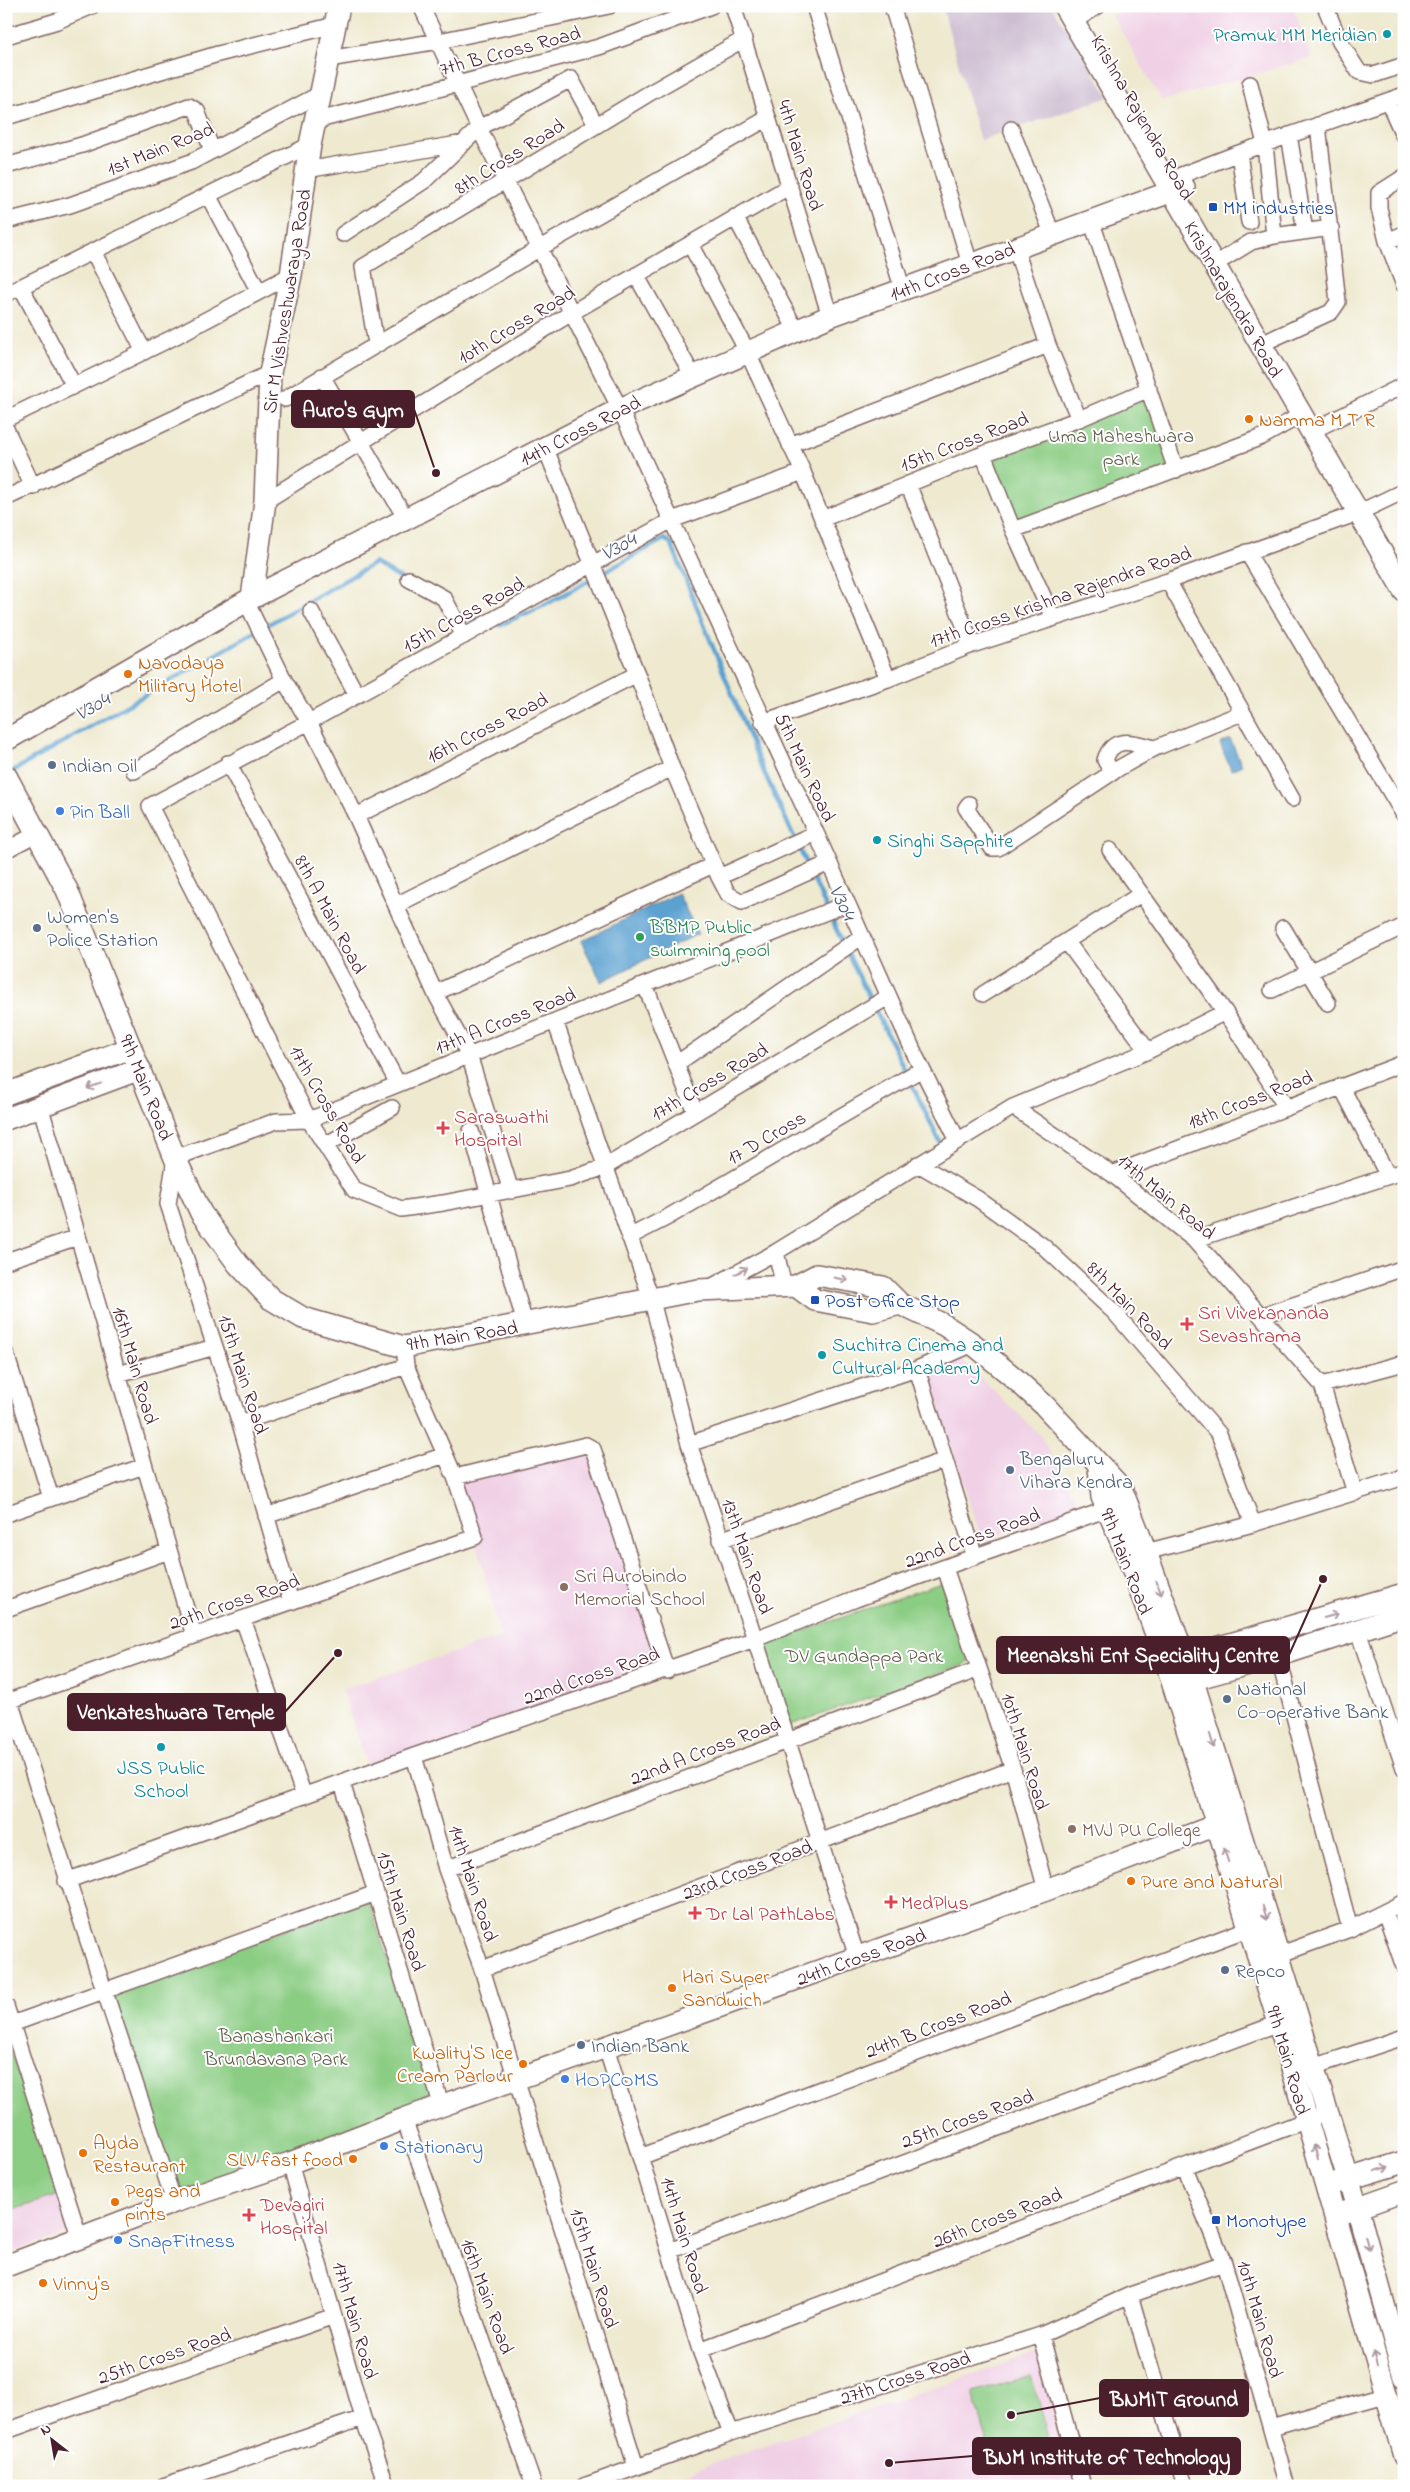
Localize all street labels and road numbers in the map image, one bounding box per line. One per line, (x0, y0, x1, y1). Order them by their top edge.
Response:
street label: 7th B Cross Road (437, 20, 584, 85)
street label: Krishna Rajendra Road (1082, 30, 1200, 206)
street label: 4th Main Road (768, 97, 829, 215)
street label: 8th Cross Road (450, 113, 571, 204)
street label: 1st Main Road (103, 116, 219, 185)
street label: Sir M Vishveshwaraya Road (256, 187, 321, 416)
street label: Krishnarajendra Road (1175, 217, 1288, 384)
street label: 14th Cross Road (886, 236, 1020, 311)
street label: 10th Cross Road (453, 280, 582, 373)
street label: 14th Cross Road (516, 389, 647, 475)
street label: 15th Cross Road (896, 406, 1033, 481)
street label: 17th Cross Krishna Rajendra Road (926, 540, 1196, 657)
street label: 15th Cross Road (398, 571, 530, 662)
street label: 16th Cross Road (422, 686, 554, 772)
street label: 5th Main Road (766, 709, 842, 827)
street label: 8th A Main Road (285, 851, 372, 980)
street label: 17th A Cross Road (431, 981, 581, 1064)
street label: 9th Main Road (110, 1031, 179, 1145)
street label: 17th Cross Road (646, 1037, 774, 1130)
street label: 17th Cross Road (280, 1041, 371, 1170)
street label: 18th Cross Road (1184, 1064, 1317, 1138)
street label: 17 D Cross (722, 1105, 812, 1174)
street label: 17th Main Road (1110, 1148, 1221, 1248)
street label: 8th Main Road (1078, 1256, 1178, 1358)
street label: 16th Main Road (103, 1303, 164, 1428)
street label: 15th Main Road (209, 1311, 275, 1438)
street label: 9th Main Road (405, 1314, 520, 1361)
street label: 13th Main Road (712, 1495, 779, 1619)
street label: 22nd Cross Road (901, 1501, 1045, 1577)
street label: 9th Main Road (1091, 1504, 1158, 1619)
street label: 20th Cross Road (166, 1567, 304, 1639)
street label: 22nd Cross Road (520, 1640, 664, 1714)
street label: 10th Main Road (992, 1690, 1055, 1814)
street label: 22nd A Cross Road (626, 1710, 786, 1794)
street label: 14th Main Road (439, 1822, 504, 1946)
street label: 23rd Cross Road (679, 1833, 817, 1909)
street label: 15th Main Road (368, 1848, 432, 1975)
street label: 24th Cross Road (793, 1921, 931, 1995)
street label: 24th B Cross Road (862, 1985, 1016, 2068)
street label: 9th Main Road (1257, 2003, 1316, 2119)
street label: 25th Cross Road (898, 2083, 1038, 2158)
street label: 14th Main Road (651, 2174, 714, 2298)
street label: 26th Cross Road (929, 2181, 1067, 2257)
street label: 15th Main Road (561, 2205, 625, 2332)
street label: 16th Main Road (451, 2235, 520, 2359)
street label: 10th Main Road (1228, 2257, 1289, 2382)
street label: 17th Main Road (323, 2259, 384, 2383)
street label: 25th Cross Road (94, 2321, 235, 2394)
street label: 27th Cross Road (837, 2345, 975, 2414)

